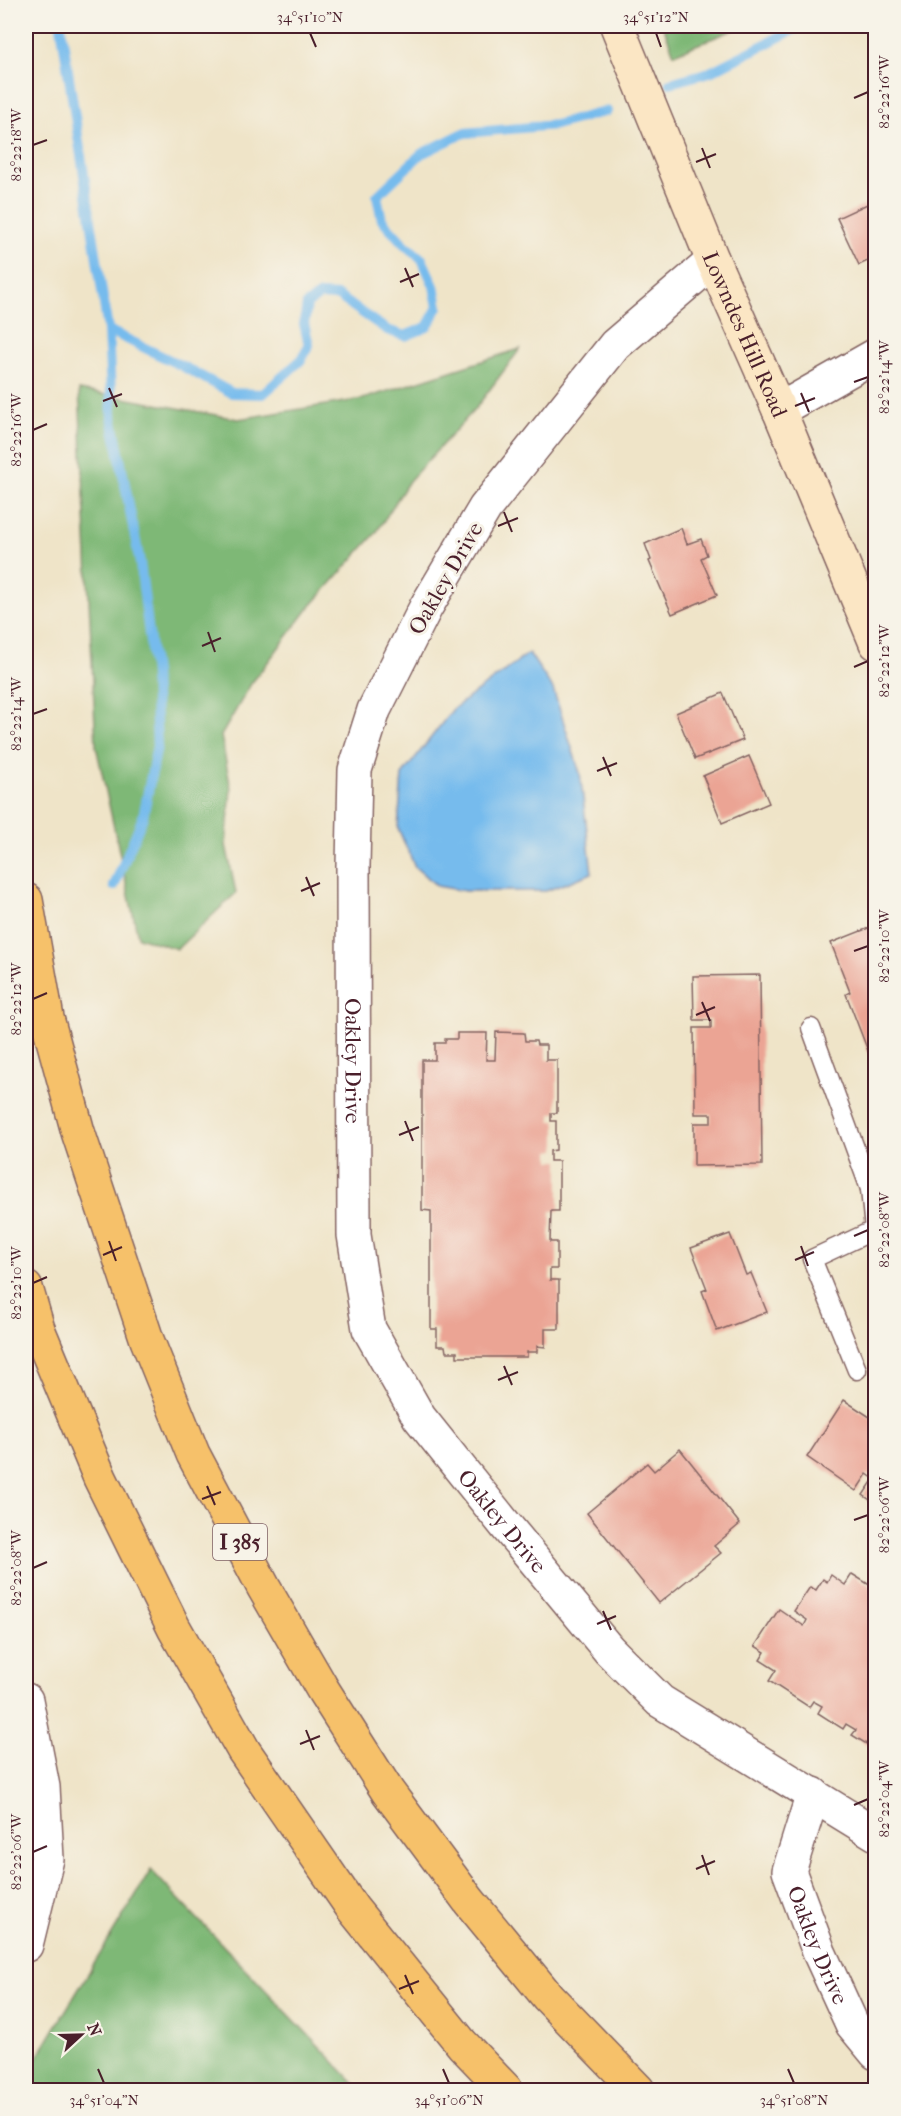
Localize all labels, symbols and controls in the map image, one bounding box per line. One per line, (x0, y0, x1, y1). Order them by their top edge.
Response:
text: 34°51'10"N (277, 8, 344, 26)
text: 34°51'12"N (623, 8, 690, 26)
text: 82°22'16"W (875, 54, 893, 129)
text: 82°22'18"W (7, 107, 25, 181)
street label: Lowndes Hill Road (697, 248, 793, 422)
text: 82°22'14"W (875, 339, 893, 414)
text: 82°22'16"W (7, 392, 25, 467)
street label: Oakley Drive (403, 518, 489, 639)
text: 82°22'12"W (875, 623, 893, 697)
text: 82°22'14"W (7, 676, 25, 751)
text: 82°22'10"W (875, 908, 893, 983)
text: 82°22'12"W (7, 961, 25, 1035)
street label: Oakley Drive (339, 998, 366, 1124)
text: 82°22'08"W (875, 1191, 893, 1268)
text: 82°22'10"W (7, 1245, 25, 1320)
street label: Oakley Drive (452, 1465, 552, 1579)
text: 82°22'06"W (875, 1476, 893, 1553)
road number: I 385 (213, 1524, 267, 1560)
text: 82°22'08"W (7, 1529, 25, 1606)
text: 82°22'04"W (875, 1759, 893, 1837)
text: 82°22'06"W (7, 1813, 25, 1890)
street label: Oakley Drive (782, 1882, 853, 2009)
north arrow (51, 2005, 111, 2065)
text: N (83, 2020, 106, 2040)
text: 34°51'04"N (69, 2091, 139, 2109)
text: 34°51'06"N (414, 2091, 484, 2109)
text: 34°51'08"N (760, 2091, 829, 2109)

